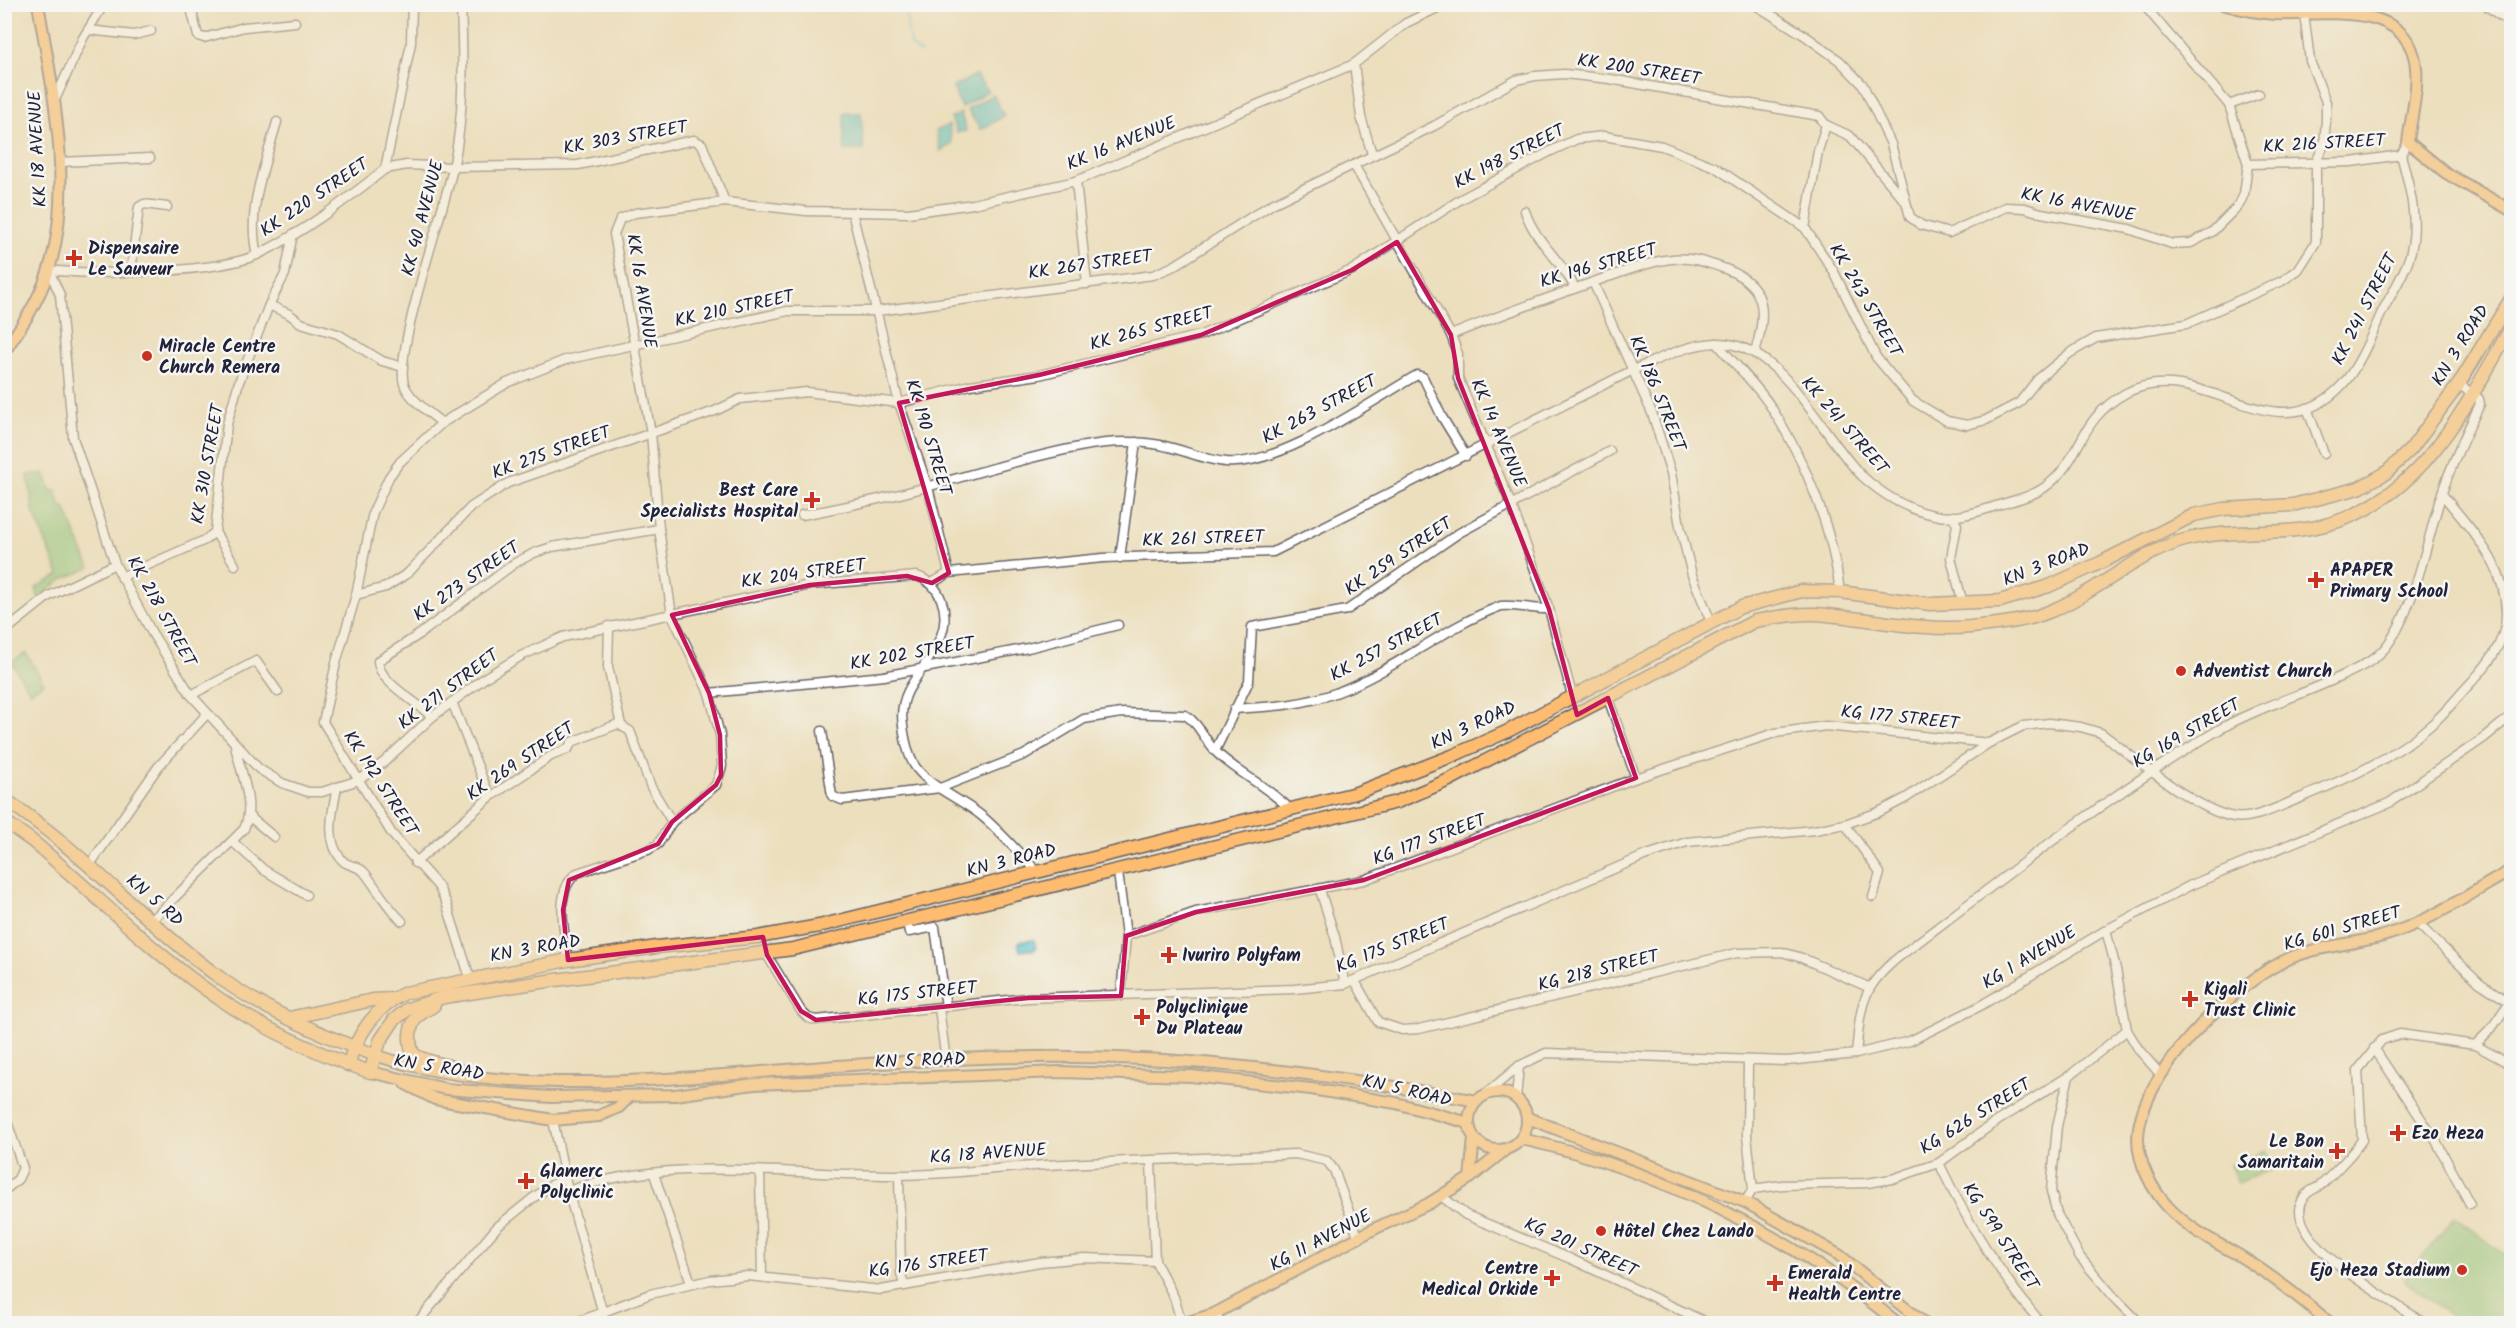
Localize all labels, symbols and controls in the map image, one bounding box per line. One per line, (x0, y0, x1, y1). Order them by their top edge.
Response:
street label: KK 200 STREET (1575, 46, 1704, 95)
street label: KK 18 AVENUE (21, 89, 56, 208)
street label: KK 16 AVENUE (1062, 109, 1181, 180)
street label: KK 303 STREET (561, 113, 691, 164)
street label: KK 198 STREET (1449, 116, 1572, 198)
street label: KK 216 STREET (2262, 127, 2387, 162)
street label: KK 220 STREET (254, 150, 376, 246)
street label: KK 40 AVENUE (394, 157, 453, 280)
street label: KK 16 AVENUE (2018, 180, 2138, 231)
street label: KK 16 AVENUE (617, 232, 664, 351)
place label: Dispensaire Le Sauveur (88, 235, 179, 285)
street label: KK 196 STREET (1536, 236, 1662, 297)
street label: KK 243 STREET (1820, 239, 1910, 364)
street label: KK 267 STREET (1026, 242, 1155, 289)
street label: KK 241 STREET (2325, 247, 2407, 371)
marker: Dispensaire Le Sauveur (65, 249, 83, 267)
street label: KK 210 STREET (672, 282, 798, 336)
street label: KK 265 STREET (1087, 299, 1217, 360)
street label: KN 3 ROAD (2425, 299, 2498, 392)
street label: KK 186 STREET (1620, 331, 1694, 457)
place label: Miracle Centre Church Remera (159, 333, 280, 383)
marker: Miracle Centre Church Remera (140, 349, 154, 363)
street label: KK 263 STREET (1257, 367, 1384, 453)
street label: KK 241 STREET (1793, 370, 1896, 483)
street label: KK 14 AVENUE (1462, 375, 1534, 493)
street label: KK 190 STREET (896, 376, 959, 500)
street label: KK 310 STREET (184, 401, 234, 526)
street label: KK 275 STREET (488, 418, 616, 488)
place label: Best Care Specialists Hospital (641, 477, 798, 527)
marker: Best Care Specialists Hospital (803, 491, 821, 509)
street label: KK 259 STREET (1339, 510, 1460, 604)
street label: KK 261 STREET (1141, 523, 1266, 556)
street label: KK 273 STREET (407, 534, 528, 630)
street label: KN 3 ROAD (1999, 535, 2095, 595)
street label: KK 218 STREET (118, 551, 204, 674)
street label: KK 204 STREET (739, 551, 869, 598)
place label: APAPER Primary School (2330, 557, 2448, 607)
marker: APAPER Primary School (2307, 571, 2325, 589)
street label: KK 257 STREET (1325, 606, 1450, 690)
street label: KK 202 STREET (848, 629, 978, 680)
street label: KK 271 STREET (392, 642, 507, 738)
place label: Adventist Church (2193, 658, 2332, 687)
marker: Adventist Church (2174, 664, 2188, 678)
street label: KG 169 STREET (2127, 691, 2248, 777)
street label: KN 3 ROAD (1426, 694, 1522, 759)
street label: KG 177 STREET (1839, 698, 1962, 739)
street label: KK 269 STREET (461, 714, 582, 809)
street label: KK 192 STREET (335, 725, 426, 844)
street label: KG 177 STREET (1369, 806, 1492, 874)
street label: KN 3 ROAD (963, 836, 1060, 887)
street label: KN 5 RD (118, 868, 190, 935)
street label: KG 601 STREET (2280, 898, 2406, 960)
street label: KG 175 STREET (1331, 910, 1455, 982)
street label: KG 1 AVENUE (1977, 918, 2083, 998)
street label: KN 3 ROAD (488, 927, 583, 972)
place label: Ivuriro Polyfam (1182, 942, 1301, 971)
street label: KG 218 STREET (1535, 942, 1663, 1000)
marker: Ivuriro Polyfam (1160, 946, 1178, 964)
street label: KG 175 STREET (856, 974, 980, 1015)
place label: Kigali Trust Clinic (2204, 976, 2297, 1026)
marker: Kigali Trust Clinic (2181, 990, 2199, 1008)
place label: Polyclinique Du Plateau (1156, 994, 1248, 1044)
marker: Polyclinique Du Plateau (1133, 1008, 1151, 1026)
street label: KN 5 ROAD (874, 1045, 966, 1078)
street label: KN 5 ROAD (392, 1047, 486, 1090)
street label: KN 5 ROAD (1359, 1067, 1455, 1116)
street label: KG 626 STREET (1914, 1071, 2038, 1163)
place label: Ezo Heza (2412, 1120, 2484, 1149)
marker: Ezo Heza (2389, 1124, 2407, 1142)
place label: Le Bon Samaritain (2238, 1128, 2324, 1178)
street label: KG 18 AVENUE (929, 1136, 1048, 1173)
marker: Le Bon Samaritain (2328, 1142, 2346, 1160)
place label: Glamerc Polyclinic (540, 1158, 614, 1208)
marker: Glamerc Polyclinic (517, 1172, 535, 1190)
street label: KG 599 STREET (1954, 1177, 2046, 1298)
street label: KG 11 AVENUE (1264, 1202, 1377, 1280)
street label: KG 201 STREET (1519, 1210, 1643, 1287)
place label: Hôtel Chez Lando (1613, 1218, 1754, 1247)
marker: Hôtel Chez Lando (1594, 1224, 1608, 1238)
street label: KG 176 STREET (867, 1242, 991, 1287)
place label: Centre Medical Orkide (1422, 1255, 1538, 1305)
place label: Ejo Heza Stadium (2310, 1257, 2450, 1286)
place label: Emerald Health Centre (1788, 1260, 1901, 1310)
marker: Ejo Heza Stadium (2455, 1263, 2469, 1277)
marker: Centre Medical Orkide (1543, 1269, 1561, 1287)
marker: Emerald Health Centre (1766, 1274, 1784, 1292)

